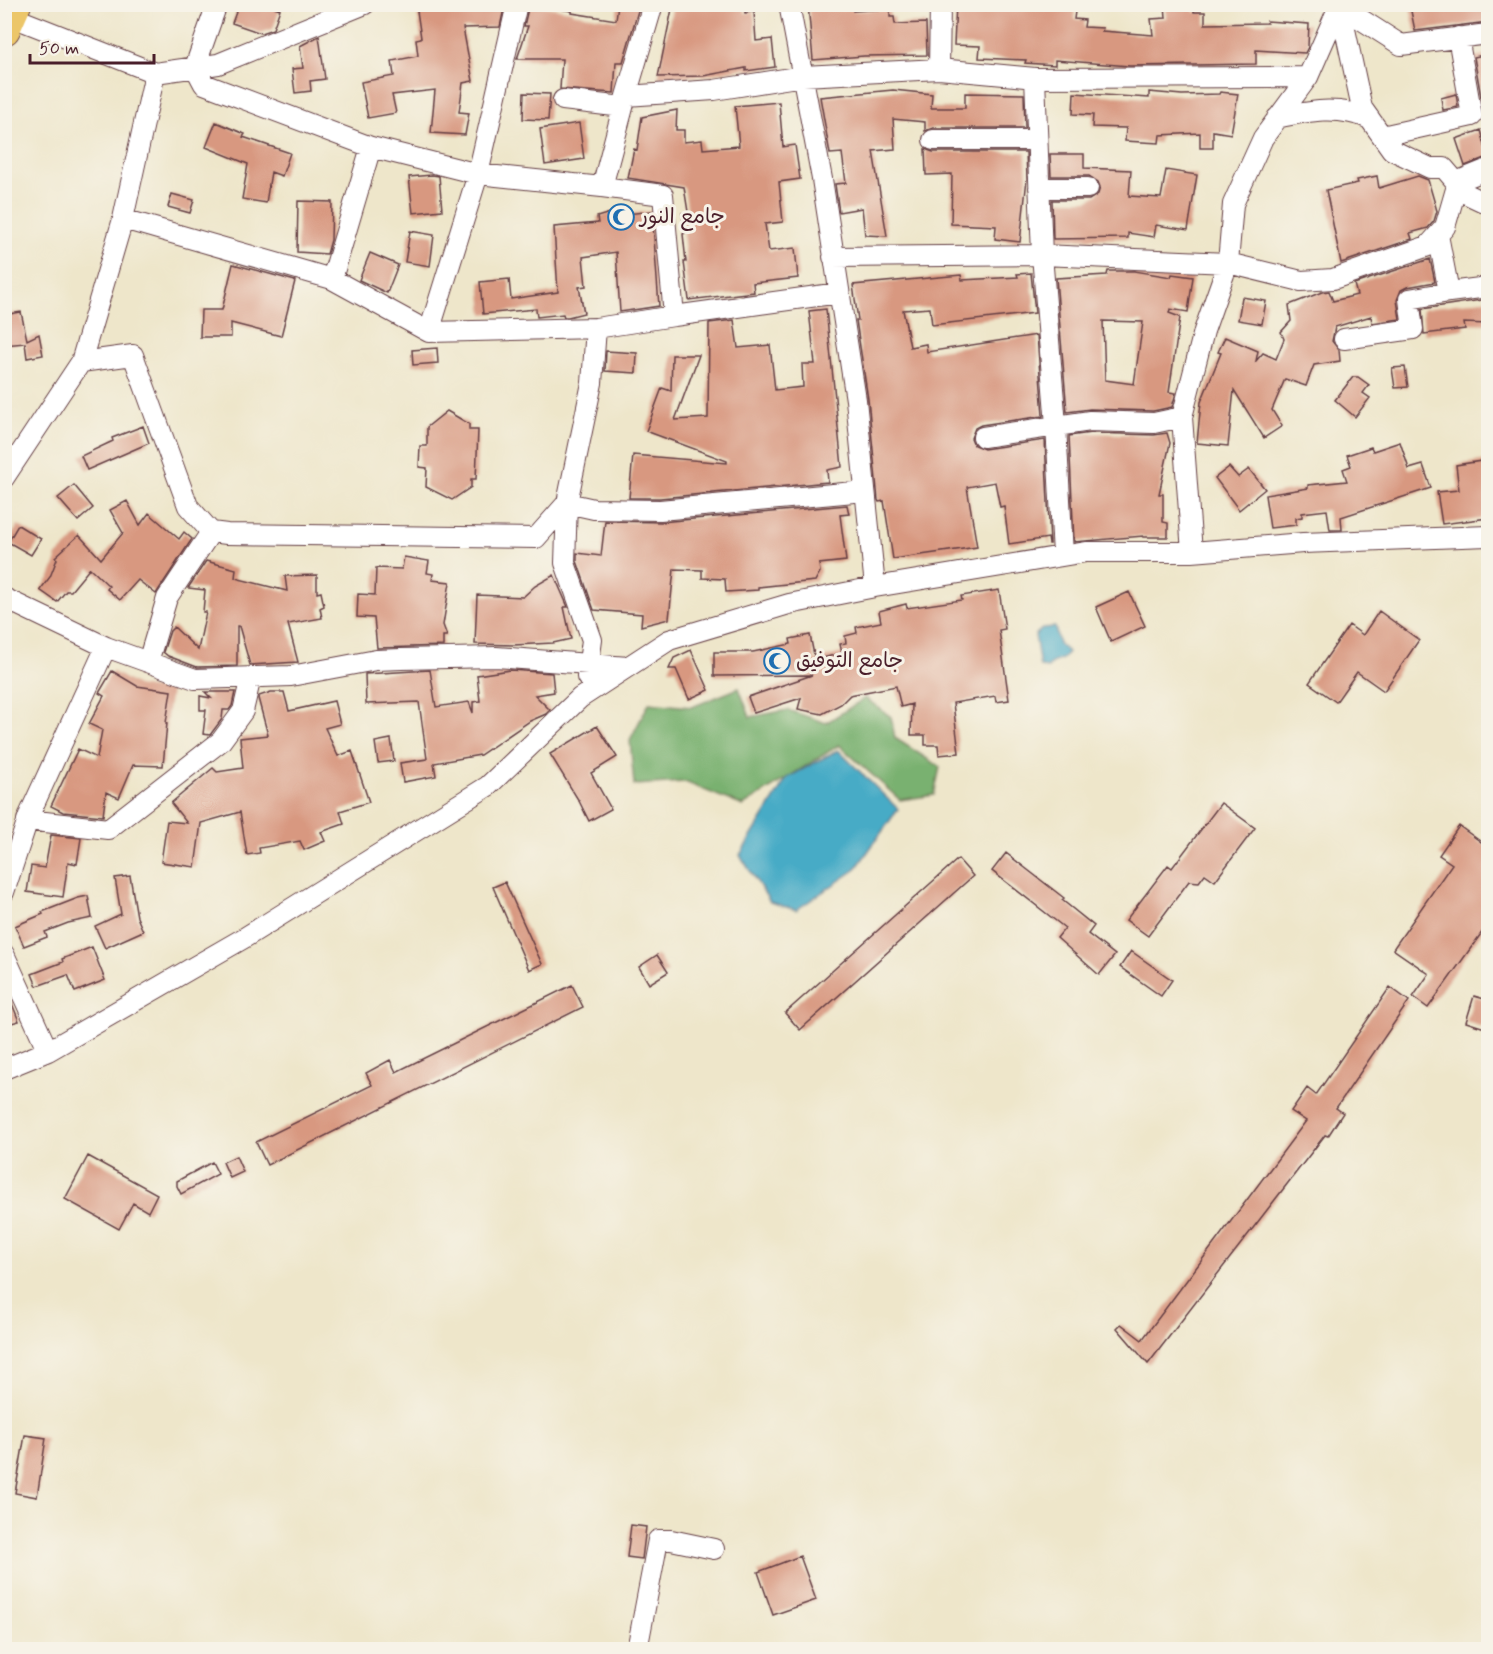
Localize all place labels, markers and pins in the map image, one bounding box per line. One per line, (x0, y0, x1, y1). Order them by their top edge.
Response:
mosque icon: جامع النور (606, 202, 636, 232)
place label: جامع النور (638, 203, 725, 231)
mosque icon: جامع التوفيق (762, 646, 792, 676)
place label: جامع التوفيق (796, 647, 903, 675)

